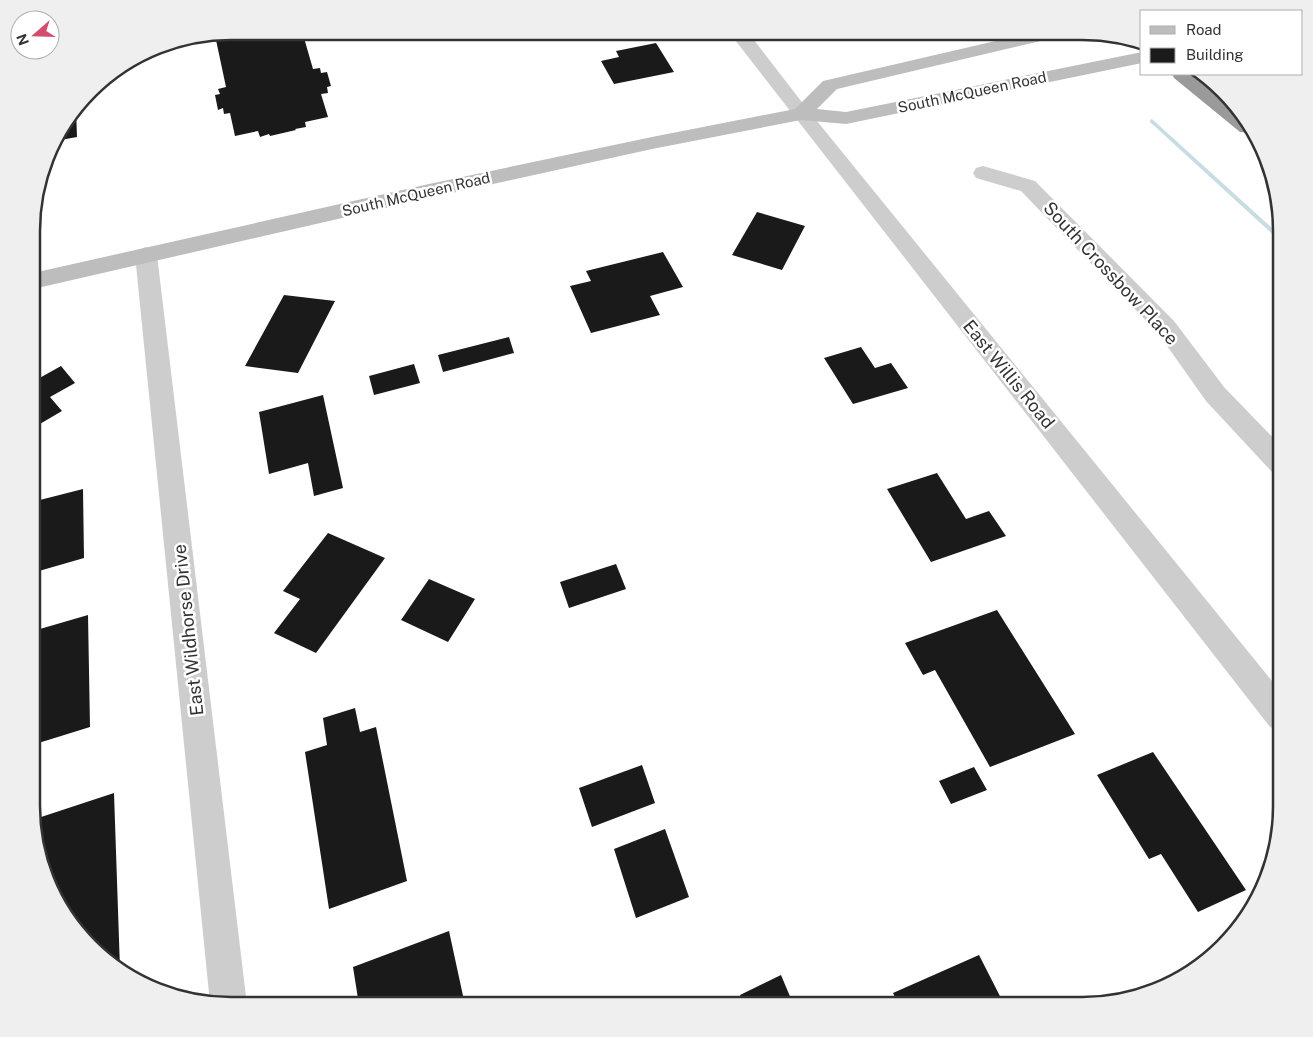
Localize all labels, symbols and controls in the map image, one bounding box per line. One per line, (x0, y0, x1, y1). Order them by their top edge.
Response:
north arrow (10, 10, 60, 60)
legend (1140, 10, 1303, 75)
text: Road (1186, 21, 1222, 38)
text: N (13, 32, 32, 47)
text: Building (1186, 46, 1244, 63)
street label: South McQueen Road (896, 68, 1048, 116)
street label: South McQueen Road (340, 169, 492, 219)
street label: South Crossbow Place (1039, 197, 1183, 349)
street label: East Willis Road (959, 315, 1059, 433)
street label: East Wildhorse Drive (169, 543, 207, 717)

